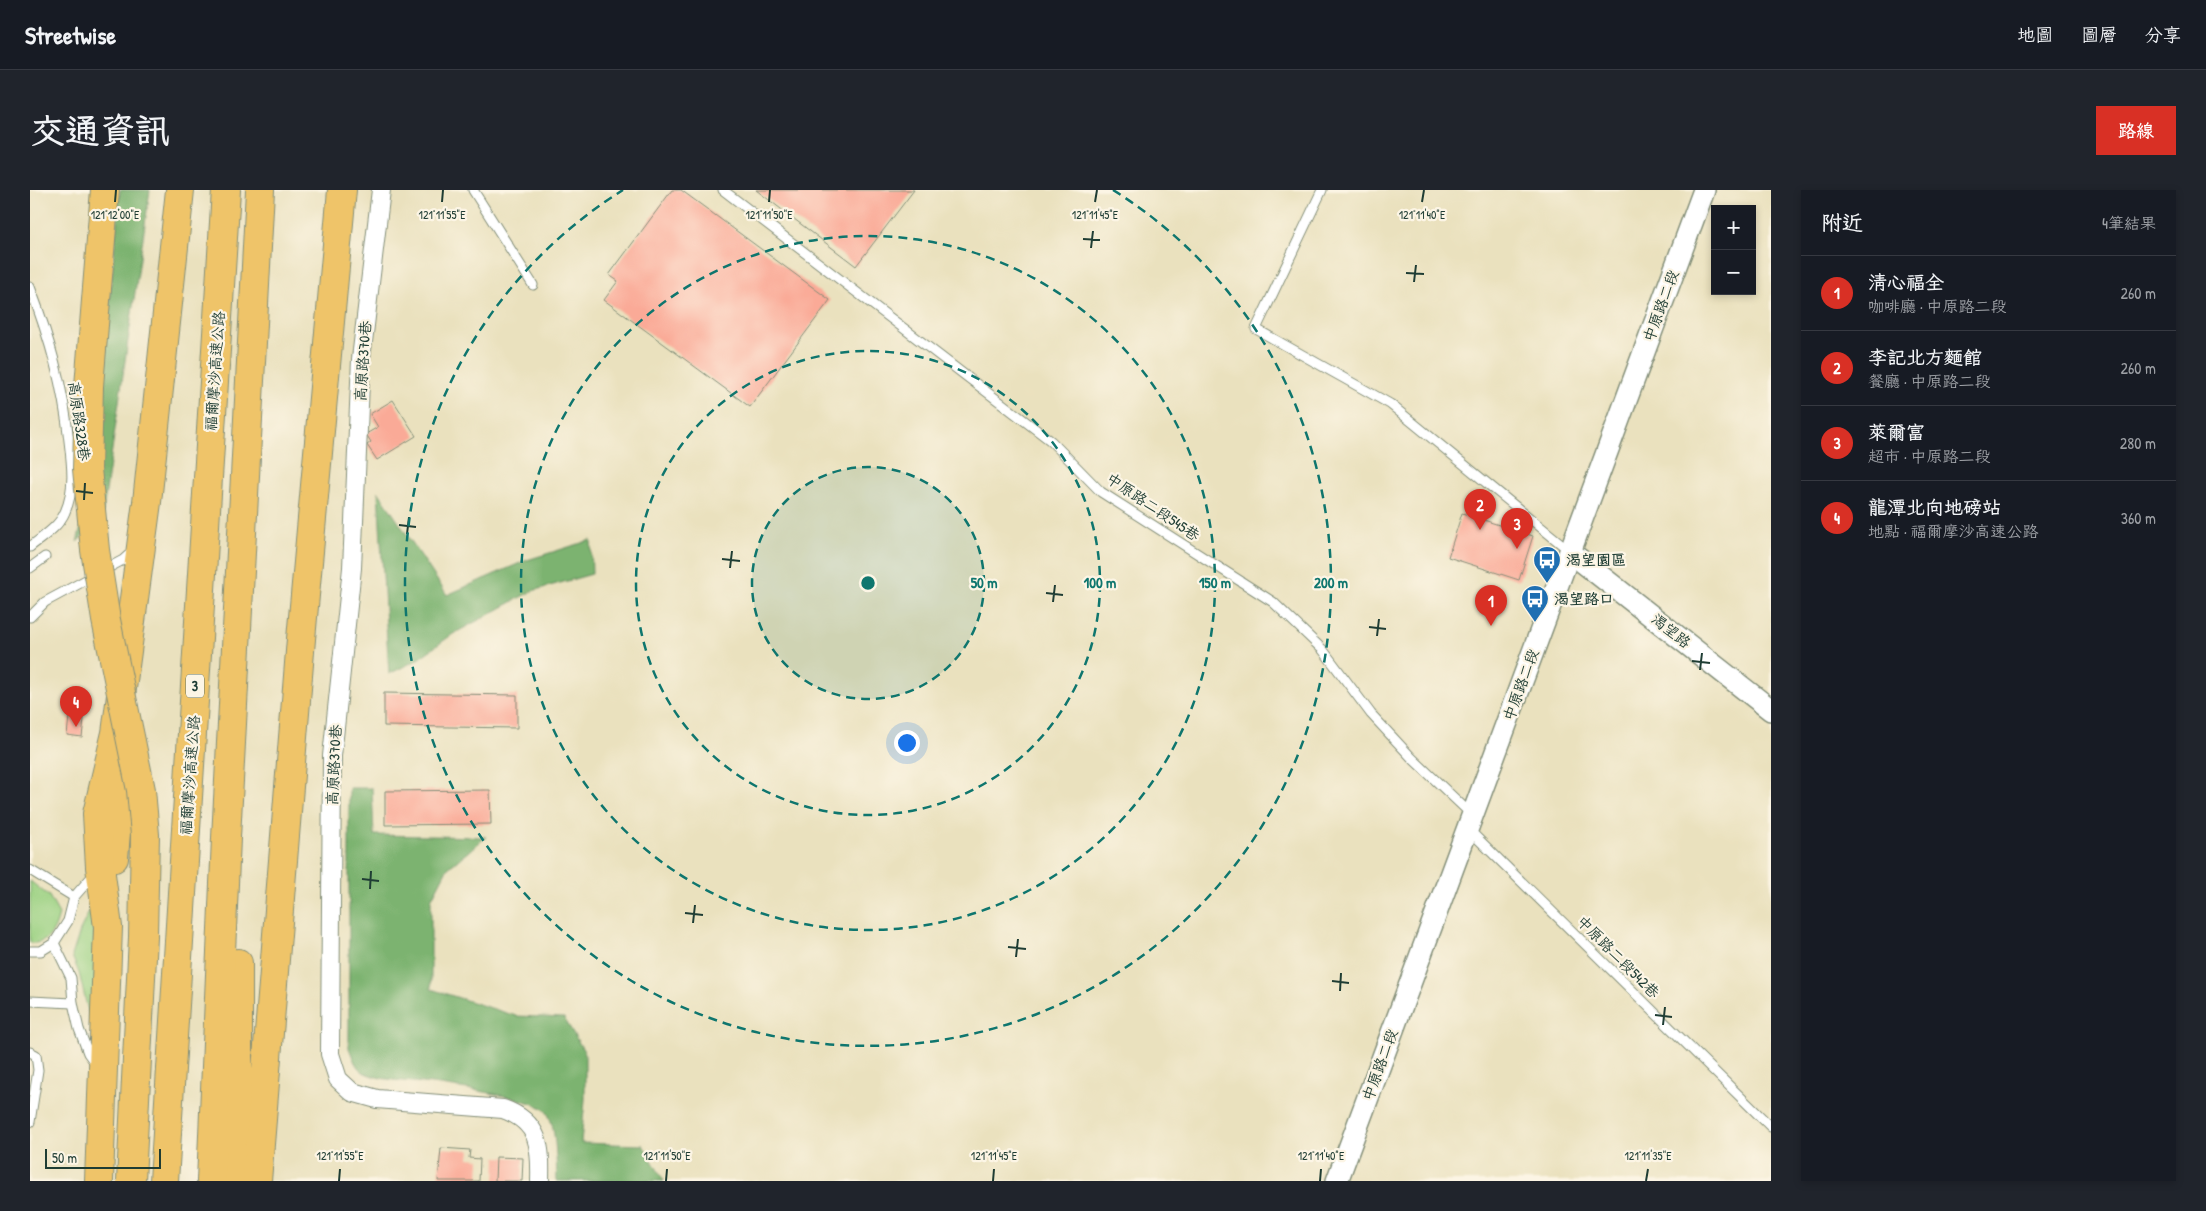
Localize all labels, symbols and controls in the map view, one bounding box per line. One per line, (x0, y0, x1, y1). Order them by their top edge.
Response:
text: Streetwise (25, 19, 116, 51)
text: 地圖 (2017, 22, 2053, 47)
text: 圖層 (2081, 22, 2117, 47)
text: 分享 (2145, 22, 2181, 47)
button: 路線 (2096, 106, 2176, 155)
text: 交通資訊 (30, 107, 170, 154)
map controls (1711, 205, 1756, 295)
button: + (1711, 205, 1756, 250)
text: 121°12'00"E (91, 206, 140, 223)
text: 121°11'55"E (419, 206, 466, 223)
text: 121°11'50"E (745, 206, 793, 223)
text: 121°11'45"E (1072, 206, 1119, 223)
text: 121°11'40"E (1399, 206, 1446, 223)
text: 附近 (1821, 208, 1863, 237)
text: 4筆結果 (2102, 212, 2156, 234)
button: − (1711, 250, 1756, 295)
street label: 中原路二段 (1638, 267, 1683, 345)
text: 清心福全 (1868, 269, 1944, 295)
text: 1 (1834, 282, 1840, 304)
text: 260 m (2120, 282, 2156, 304)
text: 咖啡廳 · 中原路二段 (1868, 295, 2007, 317)
street label: 福爾摩沙高速公路 (200, 310, 229, 432)
street label: 高原路370巷 (349, 320, 376, 402)
text: 李記北方麵館 (1868, 344, 1982, 370)
text: 2 (1833, 357, 1841, 379)
text: 260 m (2120, 357, 2156, 379)
text: 餐廳 · 中原路二段 (1868, 370, 1991, 392)
street label: 高原路328巷 (64, 380, 95, 462)
text: 萊爾富 (1868, 419, 1925, 445)
text: 3 (1833, 432, 1841, 454)
text: 280 m (2120, 432, 2156, 454)
text: 超市 · 中原路二段 (1868, 445, 1991, 467)
street label: 中原路二段545巷 (1103, 468, 1204, 546)
pin: 2 (1464, 489, 1496, 530)
text: 龍潭北向地磅站 (1868, 494, 2001, 520)
text: 4 (1834, 507, 1840, 529)
text: 360 m (2121, 507, 2156, 529)
pin: 3 (1501, 508, 1533, 549)
text: 地點 · 福爾摩沙高速公路 (1868, 520, 2039, 542)
bus stop icon: 渴望園區 (1532, 545, 1562, 584)
place label: 渴望園區 (1566, 549, 1626, 570)
text: 50 m (971, 572, 997, 593)
text: 100 m (1084, 572, 1116, 593)
text: 150 m (1199, 572, 1231, 593)
text: 200 m (1314, 572, 1348, 593)
centre of rings (859, 574, 877, 592)
bus stop icon: 渴望路口 (1520, 584, 1550, 623)
pin: 1 (1475, 585, 1507, 626)
place label: 渴望路口 (1554, 588, 1614, 609)
street label: 渴望路 (1647, 608, 1696, 653)
street label: 中原路二段 (1498, 646, 1543, 724)
road number: 3 (186, 674, 204, 698)
pin: 4 (60, 686, 92, 727)
street label: 福爾摩沙高速公路 (175, 714, 204, 836)
street label: 高原路370巷 (321, 724, 346, 806)
your location (894, 730, 920, 756)
street label: 中原路二段542巷 (1572, 911, 1664, 1003)
street label: 中原路二段 (1357, 1026, 1402, 1104)
scale bar (45, 1146, 161, 1169)
text: 121°11'55"E (317, 1147, 364, 1164)
text: 121°11'50"E (643, 1147, 691, 1164)
text: 121°11'45"E (971, 1147, 1018, 1164)
text: 121°11'40"E (1298, 1147, 1345, 1164)
text: 121°11'35"E (1624, 1147, 1672, 1164)
text: 50 m (52, 1148, 77, 1167)

